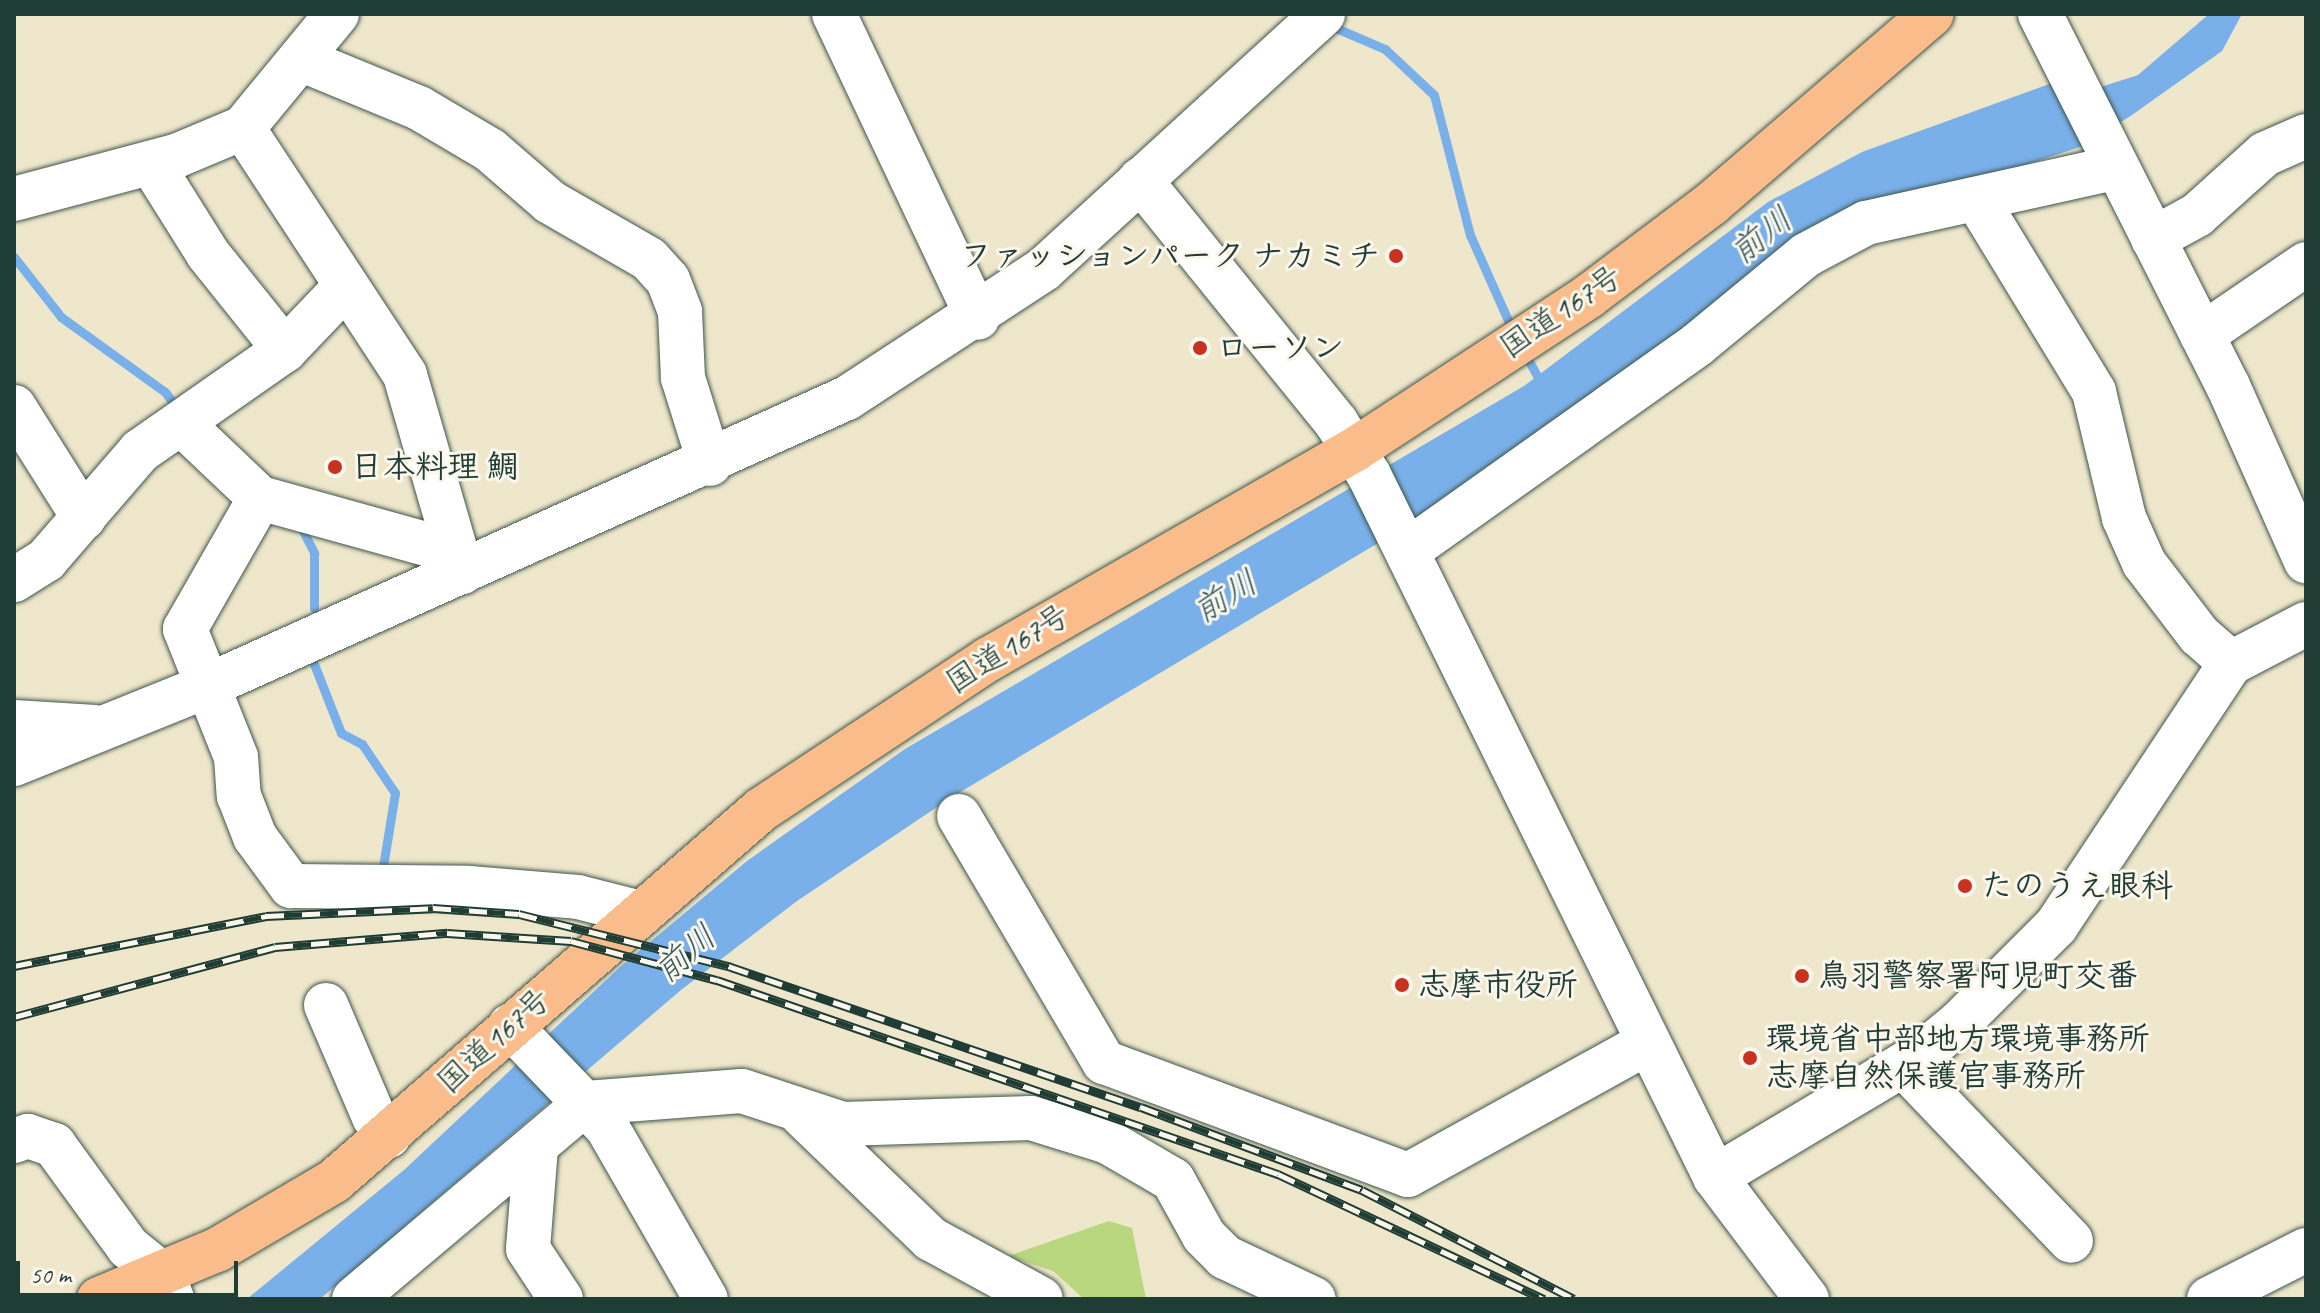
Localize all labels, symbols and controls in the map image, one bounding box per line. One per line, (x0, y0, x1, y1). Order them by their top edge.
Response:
water label: 前川 (1722, 198, 1800, 272)
place label: ファッションパーク ナカミチ (956, 237, 1380, 275)
marker: ファッションパーク ナカミチ (1387, 247, 1405, 265)
street label: 国道167号 (1493, 257, 1629, 367)
place label: ローソン (1216, 329, 1344, 367)
marker: ローソン (1191, 339, 1209, 357)
place label: 日本料理 鯛 (351, 448, 519, 486)
marker: 日本料理 鯛 (326, 458, 344, 476)
water label: 前川 (1185, 561, 1265, 631)
street label: 国道167号 (939, 596, 1077, 702)
place label: たのうえ眼科 (1981, 867, 2173, 905)
marker: たのうえ眼科 (1956, 877, 1974, 895)
water label: 前川 (646, 916, 724, 990)
place label: 鳥羽警察署阿児町交番 (1818, 957, 2138, 995)
place label: 志摩市役所 (1418, 966, 1578, 1004)
marker: 鳥羽警察署阿児町交番 (1793, 967, 1811, 985)
marker: 志摩市役所 (1393, 976, 1411, 994)
street label: 国道167号 (429, 980, 559, 1102)
place label: 環境省中部地方環境事務所 志摩自然保護官事務所 (1766, 1021, 2150, 1096)
marker: 環境省中部地方環境事務所 志摩自然保護官事務所 (1741, 1049, 1759, 1067)
scale bar (20, 1245, 242, 1295)
text: 50 m (30, 1260, 71, 1290)

